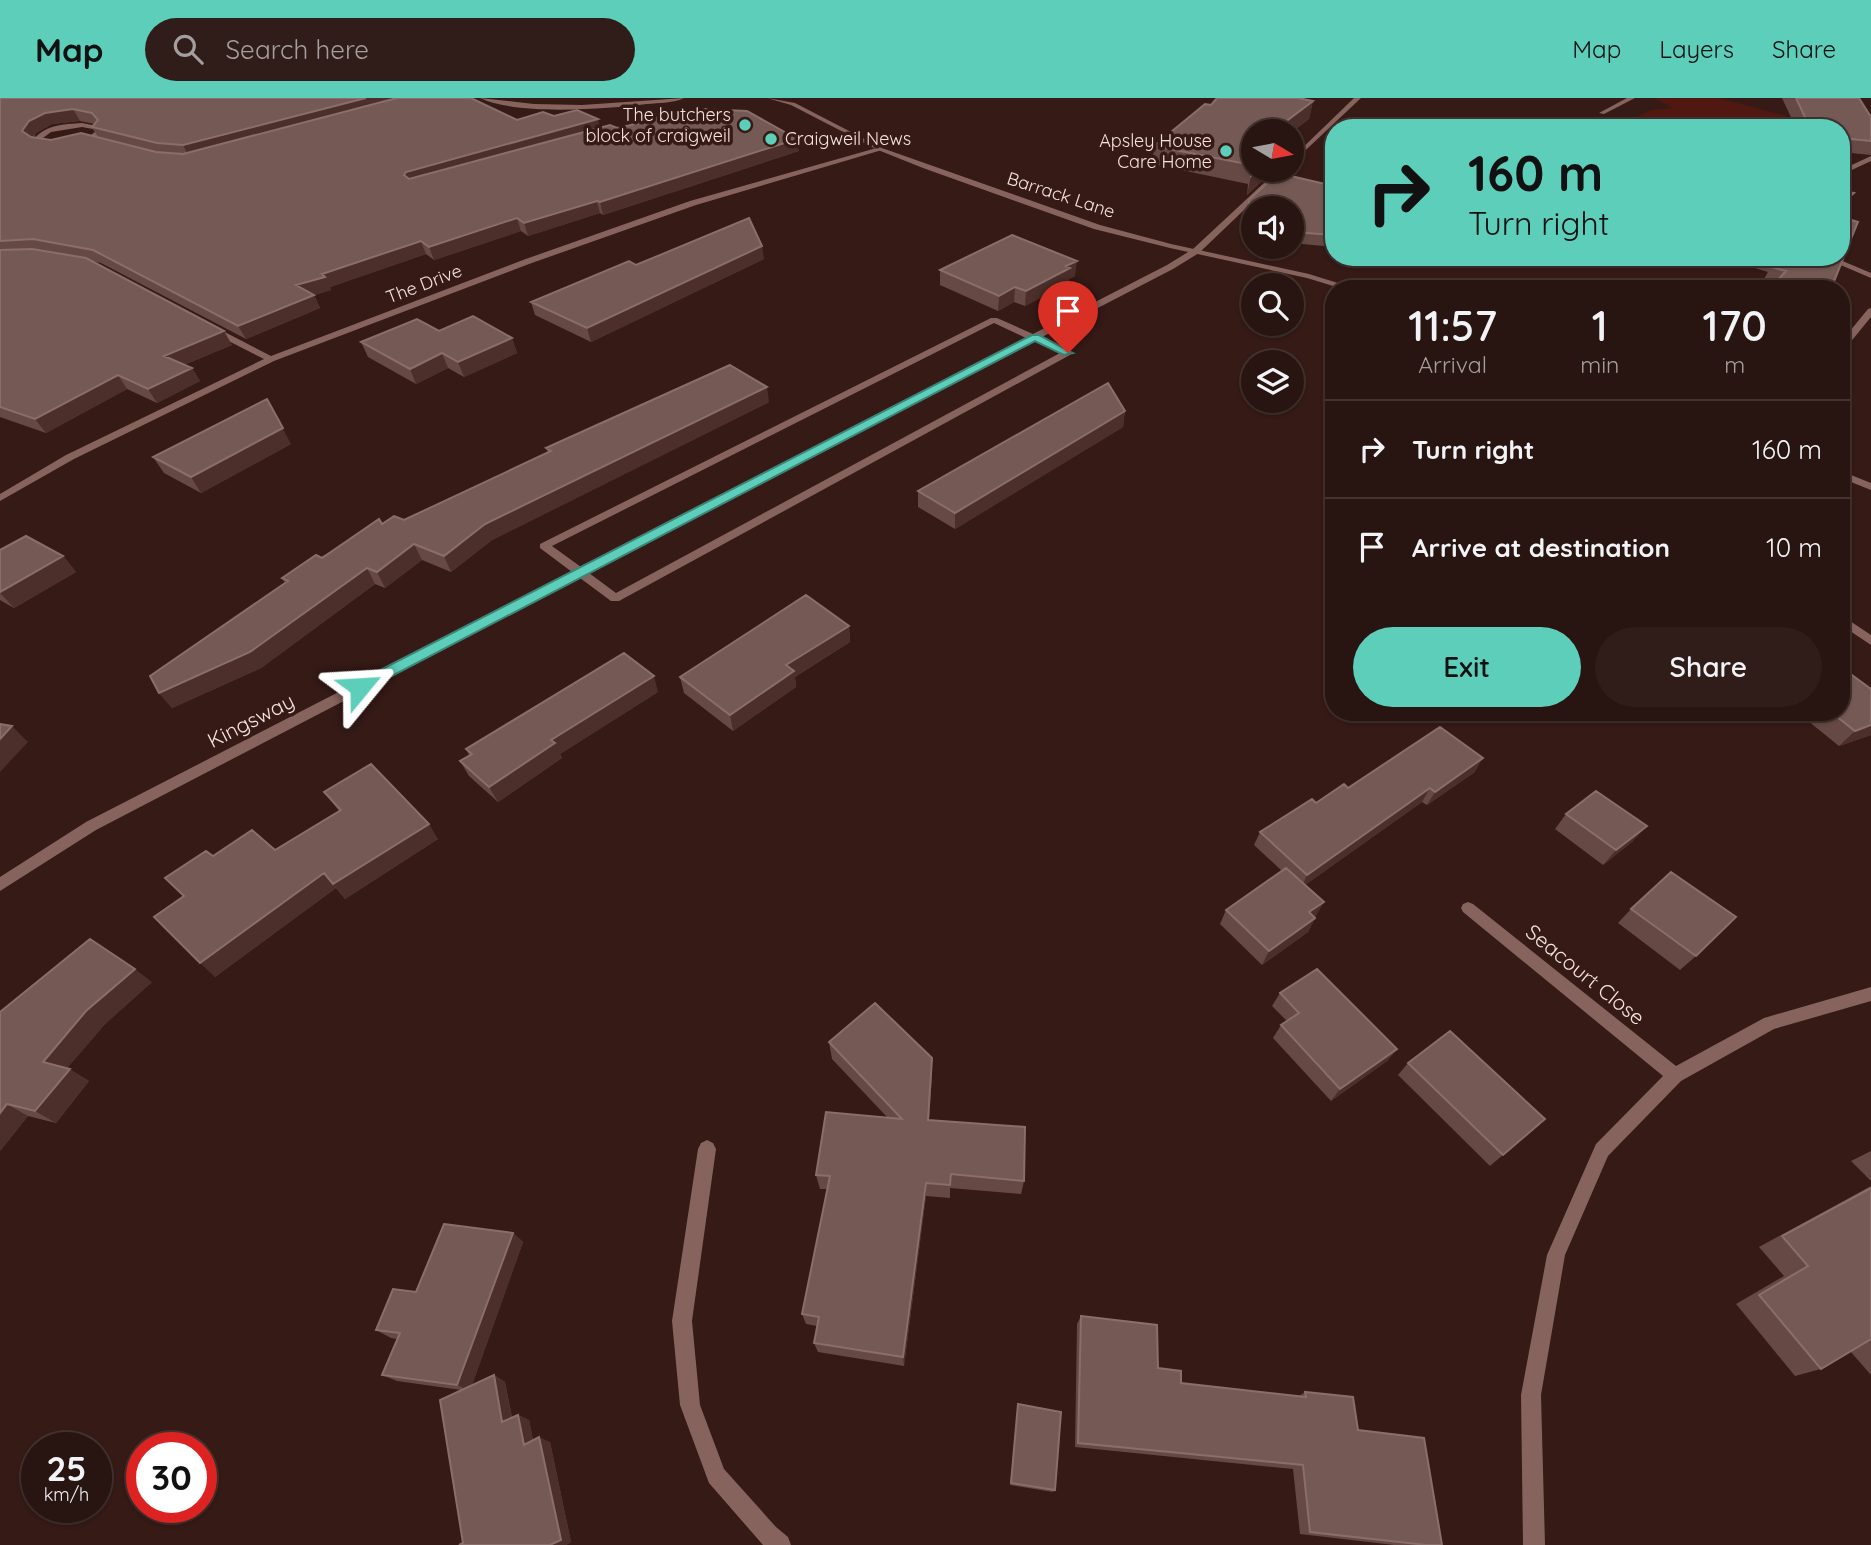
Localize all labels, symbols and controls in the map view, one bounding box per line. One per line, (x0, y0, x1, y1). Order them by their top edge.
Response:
search box (145, 18, 635, 81)
text: Map (35, 29, 103, 70)
icon: search (169, 30, 207, 68)
text: Search here (225, 33, 369, 66)
text: Map (1572, 34, 1621, 64)
text: Layers (1659, 34, 1734, 64)
text: Share (1772, 34, 1836, 64)
place label: The butchers block of craigweil (585, 103, 731, 147)
marker: The butchers block of craigweil (737, 117, 753, 133)
north arrow (1241, 119, 1304, 182)
map controls (1241, 119, 1304, 413)
place label: Craigweil News (785, 127, 911, 150)
place label: Apsley House Care Home (1099, 129, 1212, 173)
marker: Craigweil News (763, 131, 779, 147)
text: 160 m (1468, 142, 1603, 203)
marker: Apsley House Care Home (1218, 143, 1234, 159)
icon: right (1353, 147, 1444, 238)
street label: Barrack Lane (1004, 166, 1118, 223)
button: sound (1241, 196, 1304, 259)
text: Turn right (1468, 203, 1609, 243)
street label: The Drive (383, 259, 465, 309)
button: search (1241, 273, 1304, 336)
pin (1038, 281, 1098, 353)
icon: arrive (1049, 292, 1087, 330)
text: 11:57 (1408, 299, 1497, 352)
text: 1 (1592, 299, 1608, 352)
text: 170 (1703, 299, 1767, 352)
button: layers (1241, 350, 1304, 413)
text: Arrival (1418, 350, 1487, 379)
text: min (1580, 350, 1619, 379)
text: m (1724, 350, 1745, 379)
icon: right (1353, 430, 1391, 468)
text: Turn right (1412, 433, 1534, 466)
text: 160 m (1752, 433, 1822, 466)
icon: arrive (1353, 528, 1391, 566)
text: Arrive at destination (1412, 531, 1670, 564)
text: 10 m (1766, 531, 1822, 564)
button: Exit (1353, 627, 1581, 707)
button: Share (1595, 627, 1822, 707)
position arrow (323, 650, 397, 724)
street label: Kingsway (203, 687, 298, 753)
street label: Seacourt Close (1521, 918, 1650, 1030)
speed limit sign: 30 (126, 1432, 217, 1523)
text: 25 (46, 1446, 87, 1490)
text: km/h (44, 1483, 89, 1506)

